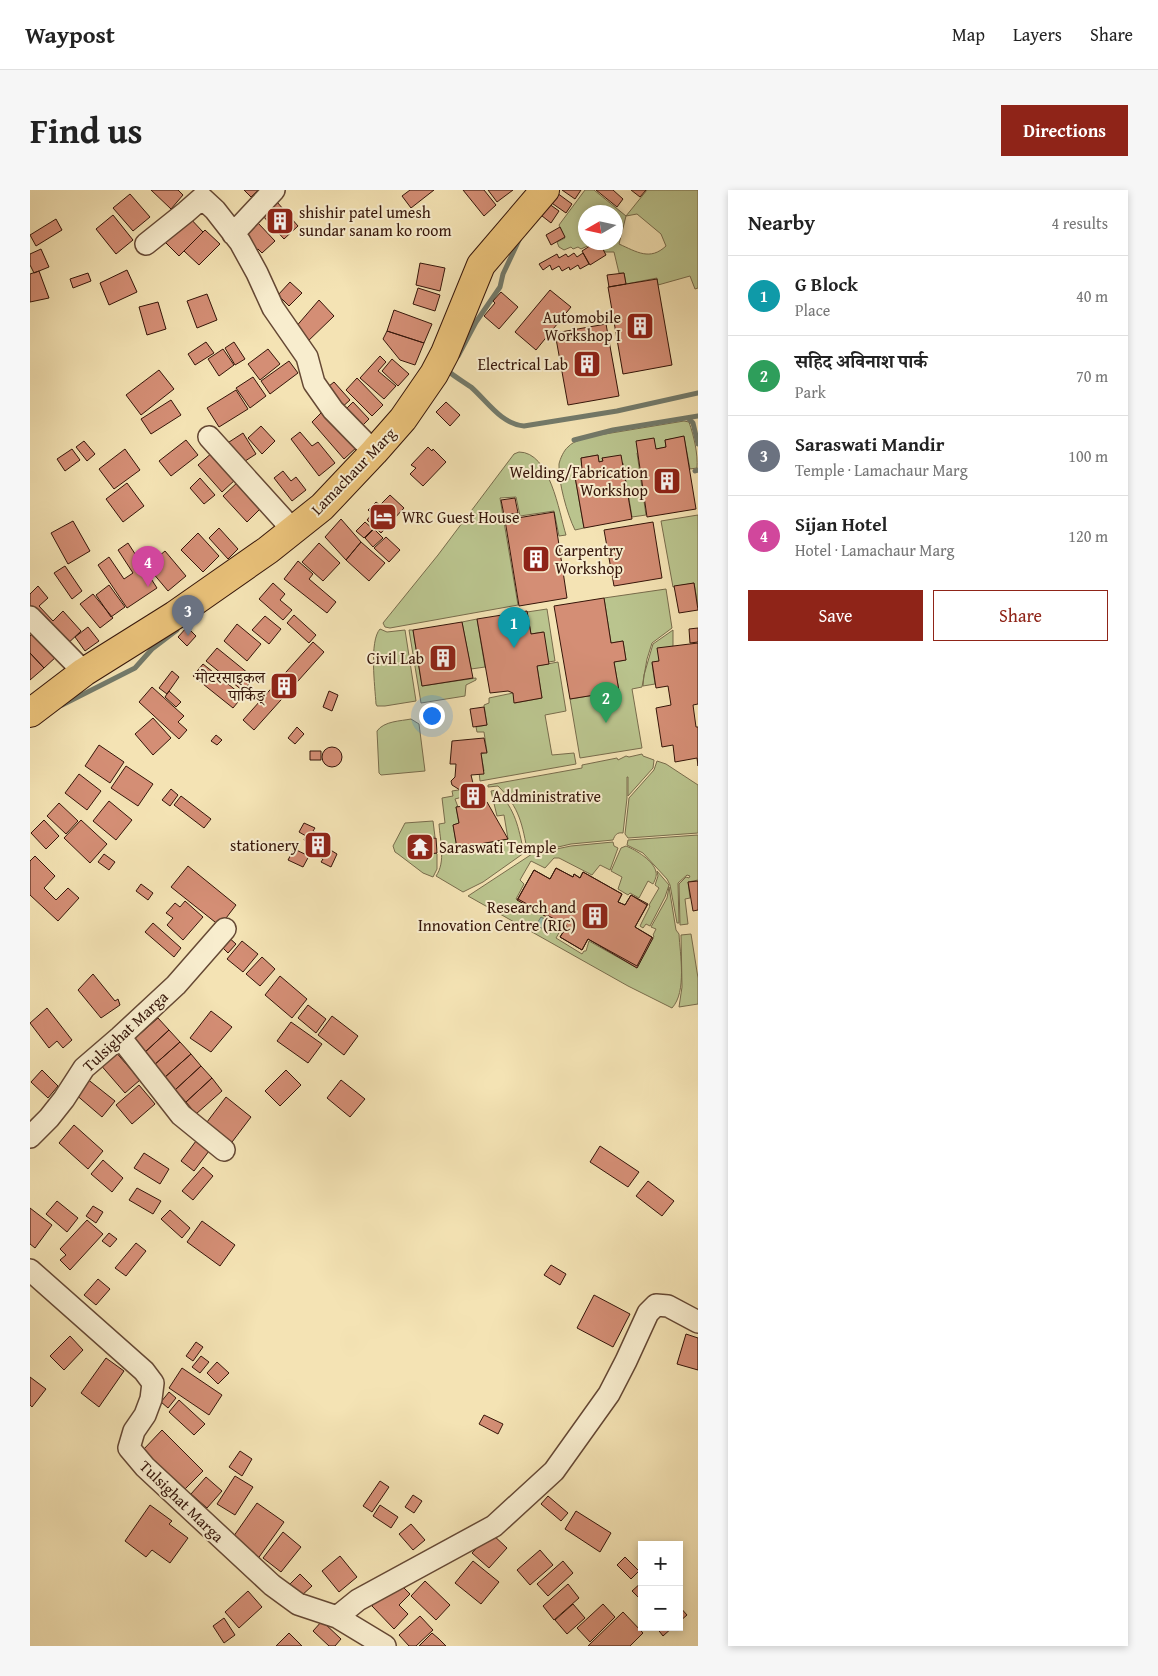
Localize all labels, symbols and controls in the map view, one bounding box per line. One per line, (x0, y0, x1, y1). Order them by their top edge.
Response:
text: Waypost (25, 17, 115, 52)
text: Map (952, 21, 985, 48)
text: Layers (1013, 21, 1062, 48)
text: Share (1090, 21, 1133, 48)
text: Find us (30, 105, 143, 156)
button: Directions (1001, 105, 1128, 156)
place label: shishir patel umesh sundar sanam ko room (299, 200, 452, 242)
north arrow (578, 205, 623, 250)
building icon: shishir patel umesh sundar sanam ko room (265, 206, 295, 236)
text: Nearby (748, 207, 815, 238)
text: 4 results (1051, 211, 1108, 235)
text: G Block (795, 270, 858, 298)
text: 1 (760, 284, 768, 308)
text: 40 m (1076, 284, 1108, 308)
text: Place (795, 298, 830, 322)
place label: Automobile Workshop I (543, 305, 621, 347)
building icon: Automobile Workshop I (625, 311, 655, 341)
text: सहिद अविनाश पार्क (795, 347, 927, 375)
building icon: Electrical Lab (572, 349, 602, 379)
place label: Electrical Lab (478, 352, 568, 376)
text: 2 (760, 364, 768, 388)
text: 70 m (1076, 364, 1108, 388)
text: Park (795, 380, 826, 404)
street label: Lamachaur Marg (305, 422, 401, 520)
text: Saraswati Mandir (795, 430, 944, 458)
text: 3 (760, 444, 768, 468)
text: 100 m (1068, 444, 1108, 468)
text: Temple · Lamachaur Marg (795, 458, 968, 482)
place label: Welding/Fabrication Workshop (509, 460, 648, 502)
building icon: Welding/Fabrication Workshop (652, 466, 682, 496)
hotel icon: WRC Guest House (368, 502, 398, 532)
place label: WRC Guest House (402, 505, 519, 529)
text: Sijan Hotel (795, 510, 887, 538)
text: 4 (760, 524, 768, 548)
text: 120 m (1068, 524, 1108, 548)
place label: Carpentry Workshop (555, 538, 623, 580)
text: Hotel · Lamachaur Marg (795, 538, 955, 562)
building icon: Carpentry Workshop (521, 544, 551, 574)
pin: 4 (132, 546, 164, 587)
button: Save (748, 590, 923, 641)
button: Share (933, 590, 1108, 641)
pin: 3 (172, 595, 204, 636)
pin: 1 (498, 607, 530, 648)
building icon: Civil Lab (428, 643, 458, 673)
place label: Civil Lab (367, 646, 424, 670)
place label: मोटरसाइकल पार्किङ् (194, 665, 267, 707)
building icon: मोटरसाइकल पार्किङ् (269, 671, 299, 701)
pin: 2 (590, 682, 622, 723)
your location (419, 703, 445, 729)
building icon: Addministrative (458, 781, 488, 811)
place label: Addministrative (492, 784, 601, 808)
building icon: stationery (303, 830, 333, 860)
temple icon: Saraswati Temple (405, 832, 435, 862)
place label: stationery (230, 833, 299, 857)
place label: Saraswati Temple (439, 835, 557, 859)
place label: Research and Innovation Centre (RIC) (418, 895, 576, 937)
building icon: Research and Innovation Centre (RIC) (580, 901, 610, 931)
street label: Tulsighat Marga (77, 985, 174, 1077)
street label: Tulsighat Marga (134, 1454, 230, 1548)
map controls (638, 1541, 683, 1631)
button: + (638, 1541, 683, 1586)
button: − (638, 1586, 683, 1631)

